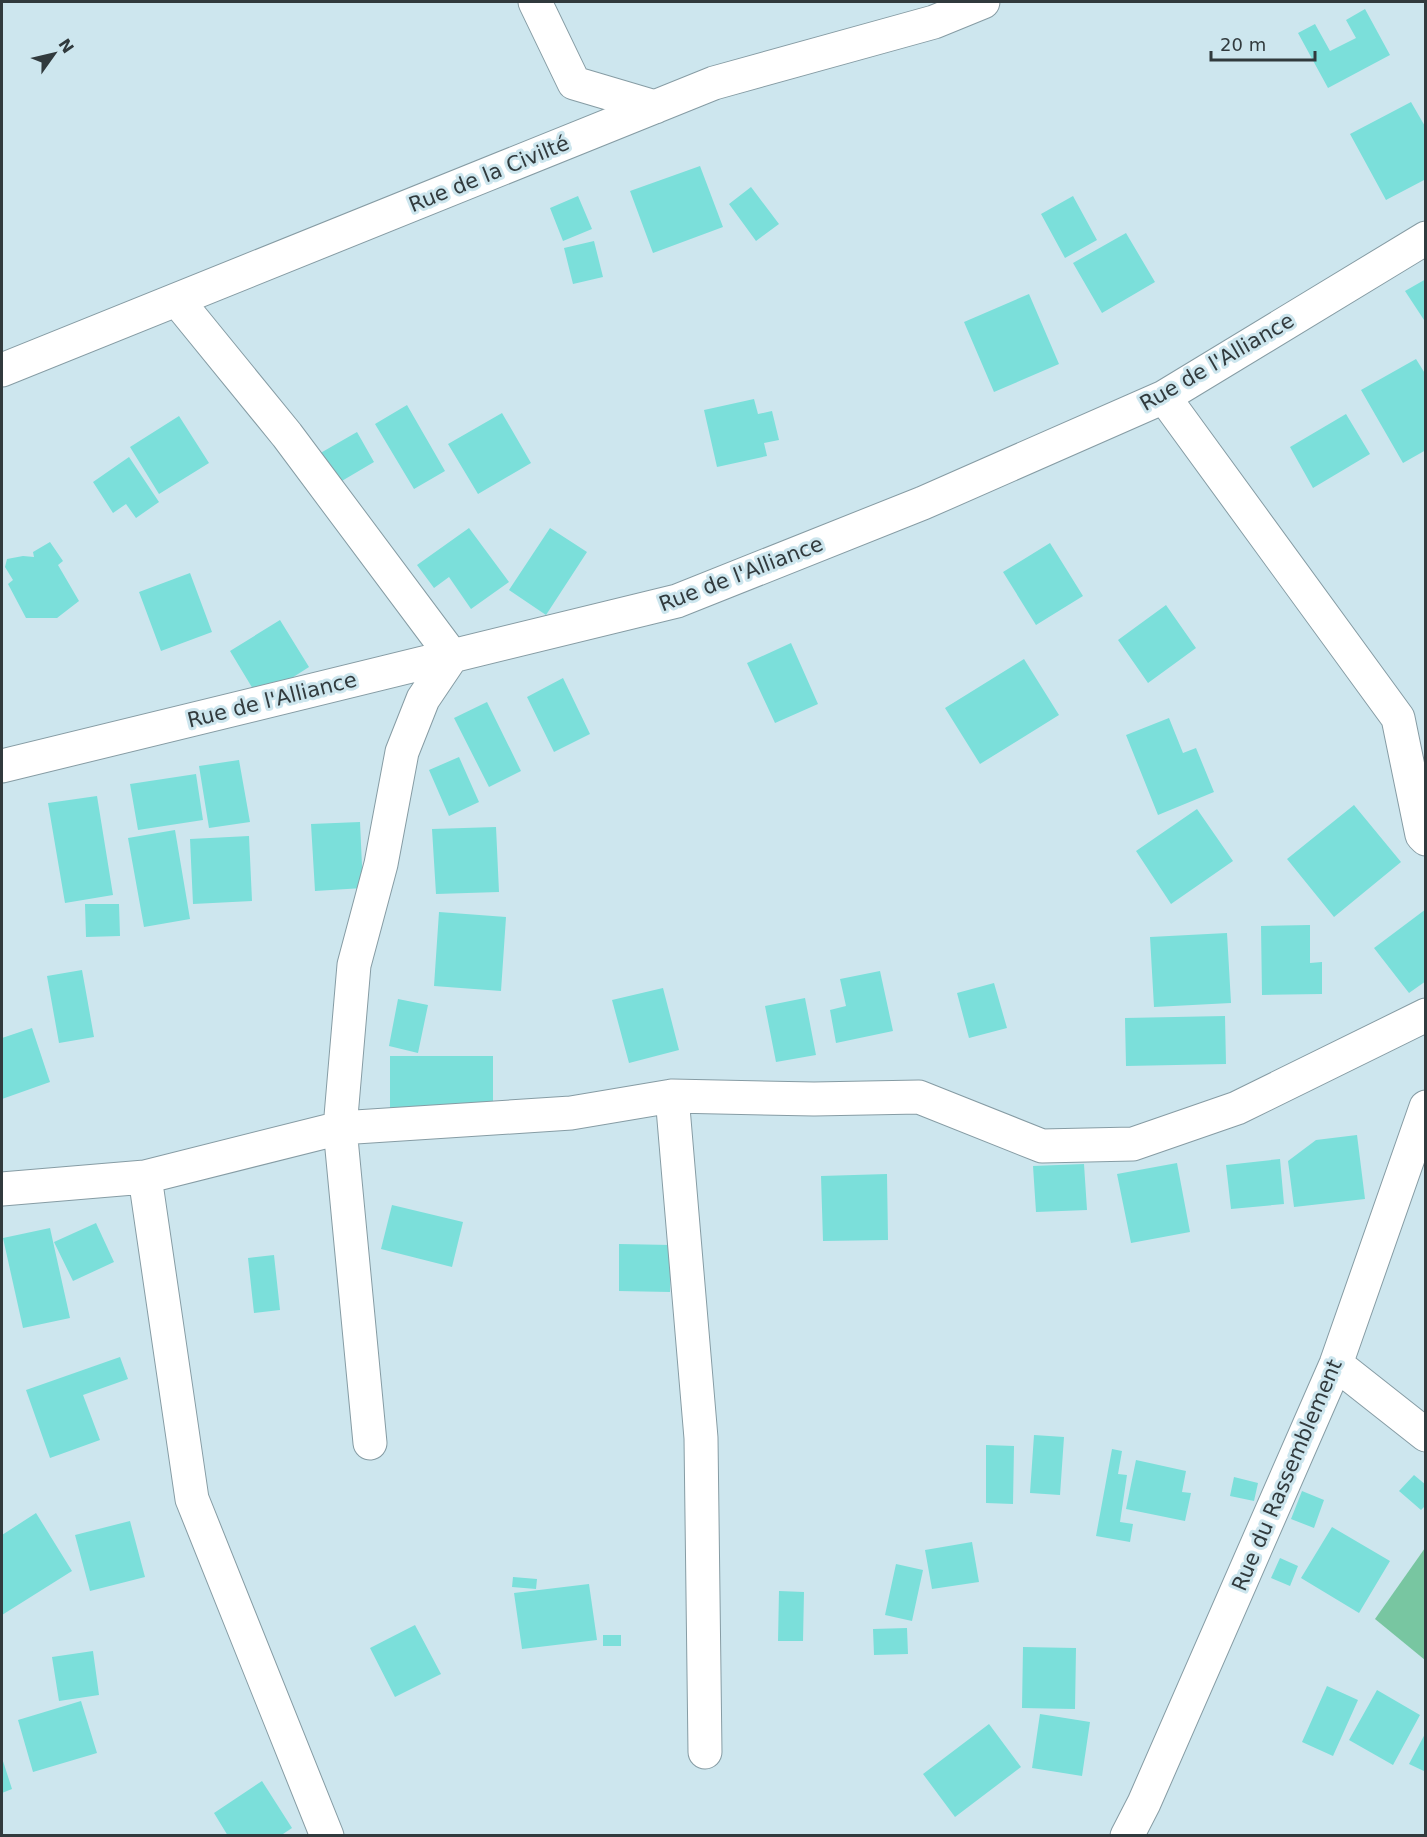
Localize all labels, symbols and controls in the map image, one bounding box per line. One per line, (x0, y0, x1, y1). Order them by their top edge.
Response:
north arrow (24, 24, 84, 84)
scale bar (1211, 24, 1314, 62)
text: 20 m (1220, 34, 1266, 55)
text: N (54, 35, 78, 57)
street label: Rue de la Civilté (405, 131, 573, 217)
street label: Rue de l'Alliance (1136, 308, 1298, 416)
street label: Rue de l'Alliance (656, 532, 826, 616)
street label: Rue de l'Alliance (185, 667, 359, 733)
street label: Rue du Rassemblement (1227, 1356, 1347, 1594)

